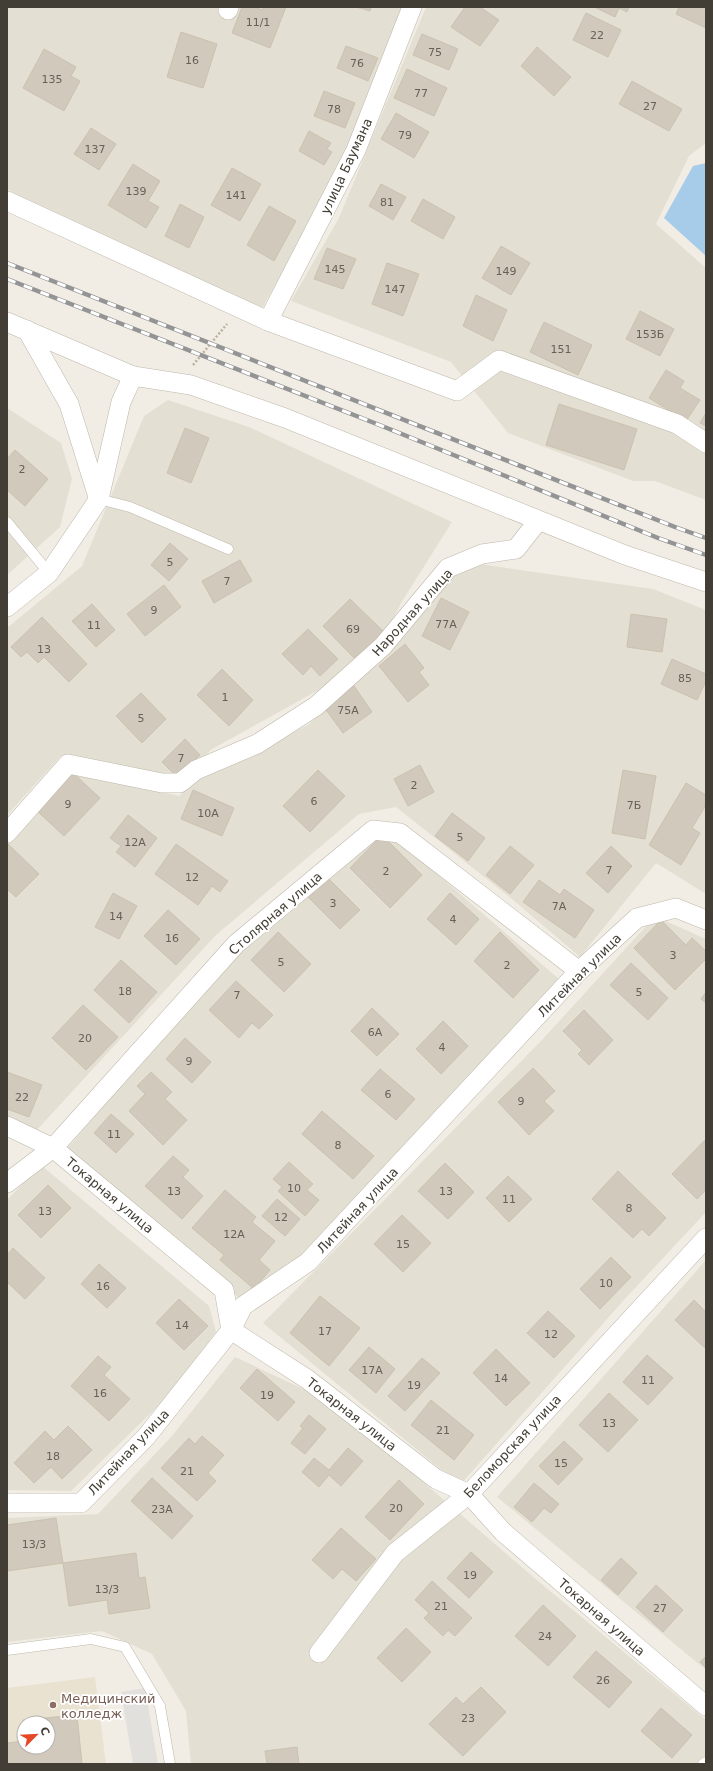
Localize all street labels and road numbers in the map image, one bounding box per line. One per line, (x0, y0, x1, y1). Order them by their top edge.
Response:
street label: улица Баумана (318, 116, 375, 217)
street label: Народная улица (369, 565, 456, 659)
street label: Столярная улица (226, 869, 325, 958)
street label: Литейная улица (534, 930, 624, 1020)
street label: Токарная улица (62, 1154, 157, 1236)
street label: Литейная улица (314, 1164, 401, 1256)
street label: Токарная улица (303, 1374, 400, 1454)
street label: Беломорская улица (461, 1392, 564, 1501)
street label: Литейная улица (85, 1406, 172, 1498)
street label: Токарная улица (555, 1575, 648, 1659)

